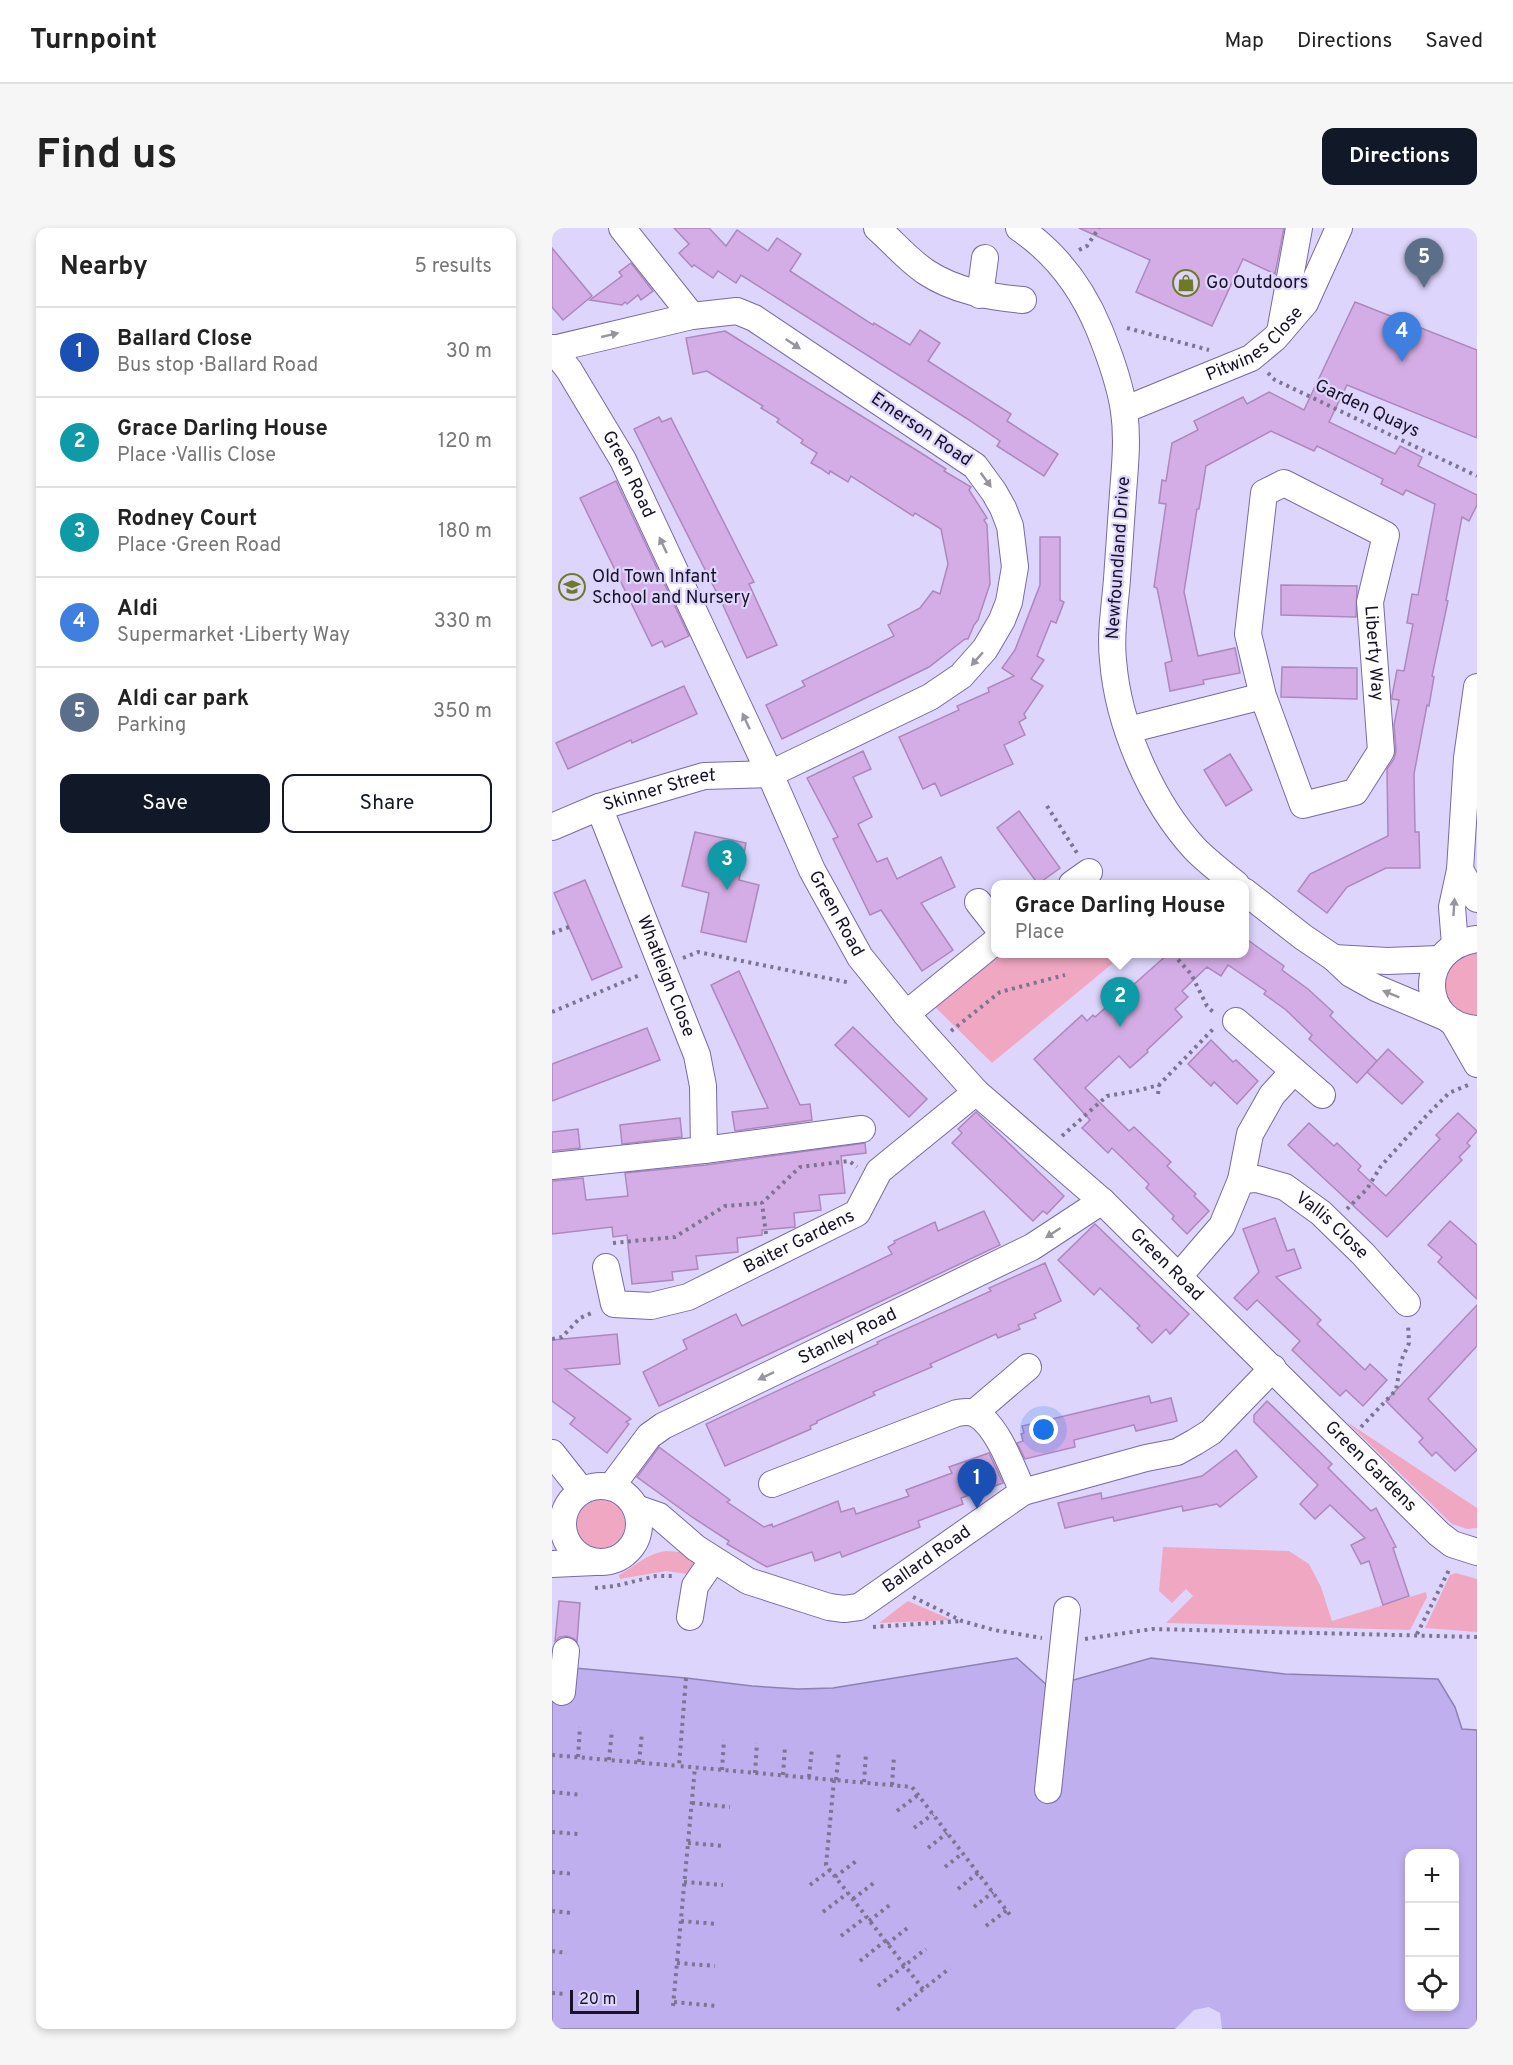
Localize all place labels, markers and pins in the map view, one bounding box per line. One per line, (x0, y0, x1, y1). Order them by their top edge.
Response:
pin: 5 (1404, 238, 1444, 288)
shop icon: Go Outdoors (1171, 268, 1201, 298)
place label: Go Outdoors (1206, 272, 1308, 295)
pin: 4 (1382, 312, 1422, 362)
place label: Old Town Infant School and Nursery (592, 566, 750, 610)
school or university icon: Old Town Infant School and Nursery (557, 572, 587, 602)
pin: 3 (708, 840, 747, 890)
pin: 2 (1100, 978, 1140, 1027)
pin: 1 (958, 1460, 996, 1509)

